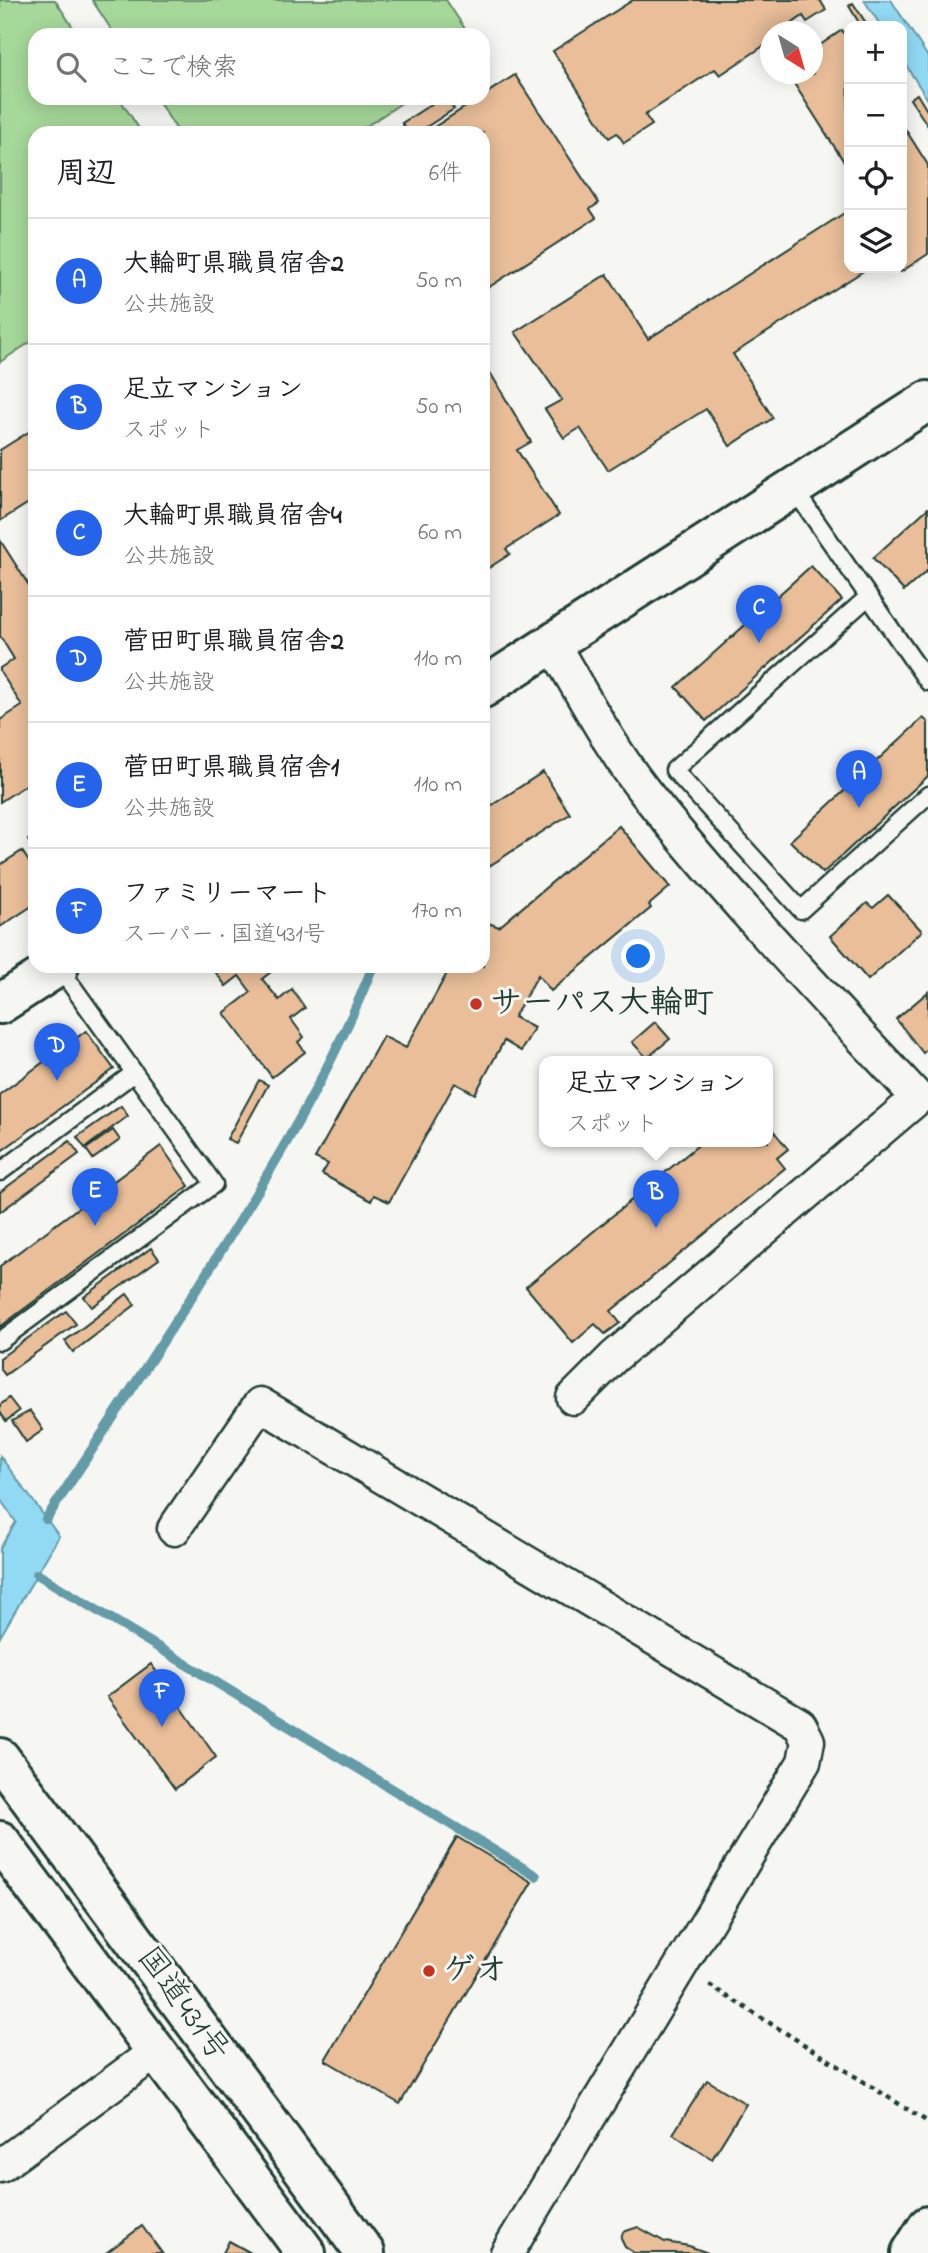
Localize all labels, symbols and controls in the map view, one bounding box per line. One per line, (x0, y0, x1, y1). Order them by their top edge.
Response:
north arrow (760, 21, 823, 84)
map controls (844, 21, 907, 273)
button: + (844, 21, 907, 84)
search box (28, 28, 490, 105)
icon: search (52, 48, 90, 86)
text: ここで検索 (108, 50, 238, 88)
button: − (844, 84, 907, 147)
button: locate (844, 147, 907, 210)
text: 周辺 (56, 153, 116, 197)
text: 6件 (429, 158, 462, 191)
button: layers (844, 210, 907, 273)
text: 大輪町県職員宿舎2 (123, 246, 344, 284)
text: A (72, 265, 86, 298)
text: 50 m (415, 265, 462, 298)
text: 公共施設 (123, 289, 215, 322)
text: 足立マンション (123, 372, 303, 410)
text: B (71, 391, 87, 424)
text: 50 m (415, 391, 462, 424)
text: スポット (123, 415, 215, 448)
text: 大輪町県職員宿舎4 (123, 498, 342, 536)
text: C (73, 517, 85, 550)
text: 60 m (418, 517, 462, 550)
text: 公共施設 (123, 541, 215, 574)
pin: C (736, 585, 782, 643)
text: 菅田町県職員宿舎2 (123, 624, 344, 662)
text: D (71, 643, 87, 676)
text: 110 m (414, 643, 462, 676)
text: 公共施設 (123, 667, 215, 700)
text: 菅田町県職員宿舎1 (123, 750, 339, 788)
pin: A (836, 750, 882, 808)
text: E (72, 769, 86, 802)
text: 110 m (414, 769, 462, 802)
text: 公共施設 (123, 793, 215, 826)
text: ファミリーマート (123, 876, 332, 914)
text: F (72, 895, 86, 928)
text: 170 m (412, 895, 462, 928)
text: スーパー · 国道431号 (123, 919, 326, 952)
your location (621, 939, 655, 973)
place label: サーパス大輪町 (490, 981, 714, 1028)
marker: サーパス大輪町 (468, 996, 484, 1012)
pin: D (34, 1023, 80, 1081)
popup (539, 1056, 773, 1147)
text: 足立マンション (566, 1066, 746, 1104)
text: スポット (566, 1109, 658, 1142)
pin: E (72, 1168, 118, 1226)
pin: B (633, 1170, 679, 1228)
pin: F (139, 1669, 185, 1727)
street label: 国道431号 (124, 1938, 240, 2072)
place label: ゲオ (443, 1948, 507, 1995)
marker: ゲオ (421, 1963, 437, 1979)

